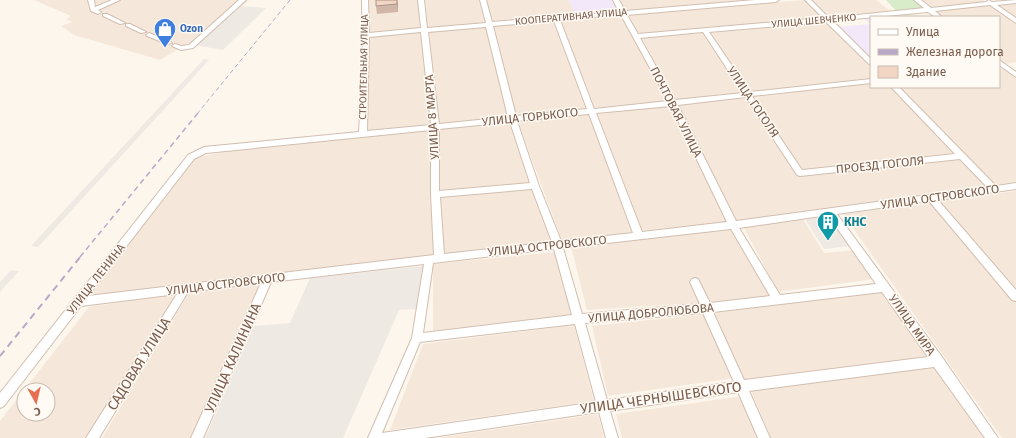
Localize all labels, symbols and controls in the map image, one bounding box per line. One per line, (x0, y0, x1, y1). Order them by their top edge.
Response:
street label: КООПЕРАТИВНАЯ УЛИЦА (514, 6, 628, 28)
street label: УЛИЦА ШЕВЧЕНКО (771, 11, 857, 31)
street label: СТРОИТЕЛЬНАЯ УЛИЦА (357, 14, 371, 120)
shop icon: Ozon (152, 16, 178, 49)
legend (870, 16, 1000, 88)
place label: Ozon (180, 23, 203, 35)
text: Улица (906, 25, 940, 39)
text: Железная дорога (906, 45, 1004, 59)
street label: ПОЧТОВАЯ УЛИЦА (647, 64, 705, 160)
street label: УЛИЦА ГОГОЛЯ (724, 64, 782, 140)
text: Здание (906, 65, 946, 79)
street label: УЛИЦА 8 МАРТА (422, 74, 442, 160)
street label: УЛИЦА ГОРЬКОГО (481, 105, 579, 129)
street label: ПРОЕЗД ГОГОЛЯ (835, 153, 925, 177)
street label: УЛИЦА ОСТРОВСКОГО (880, 182, 1000, 212)
building icon: КНС (815, 209, 841, 242)
place label: КНС (844, 215, 866, 229)
street label: УЛИЦА ОСТРОВСКОГО (487, 233, 607, 259)
street label: УЛИЦА ЛЕНИНА (64, 241, 128, 317)
street label: УЛИЦА ОСТРОВСКОГО (166, 270, 286, 298)
street label: УЛИЦА МИРА (886, 292, 938, 358)
street label: УЛИЦА КАЛИНИНА (201, 300, 265, 416)
street label: УЛИЦА ДОБРОЛЮБОВА (588, 301, 715, 325)
street label: САДОВАЯ УЛИЦА (104, 314, 174, 414)
street label: УЛИЦА ЧЕРНЫШЕВСКОГО (579, 378, 743, 418)
north arrow (16, 382, 56, 422)
text: С (33, 405, 41, 418)

